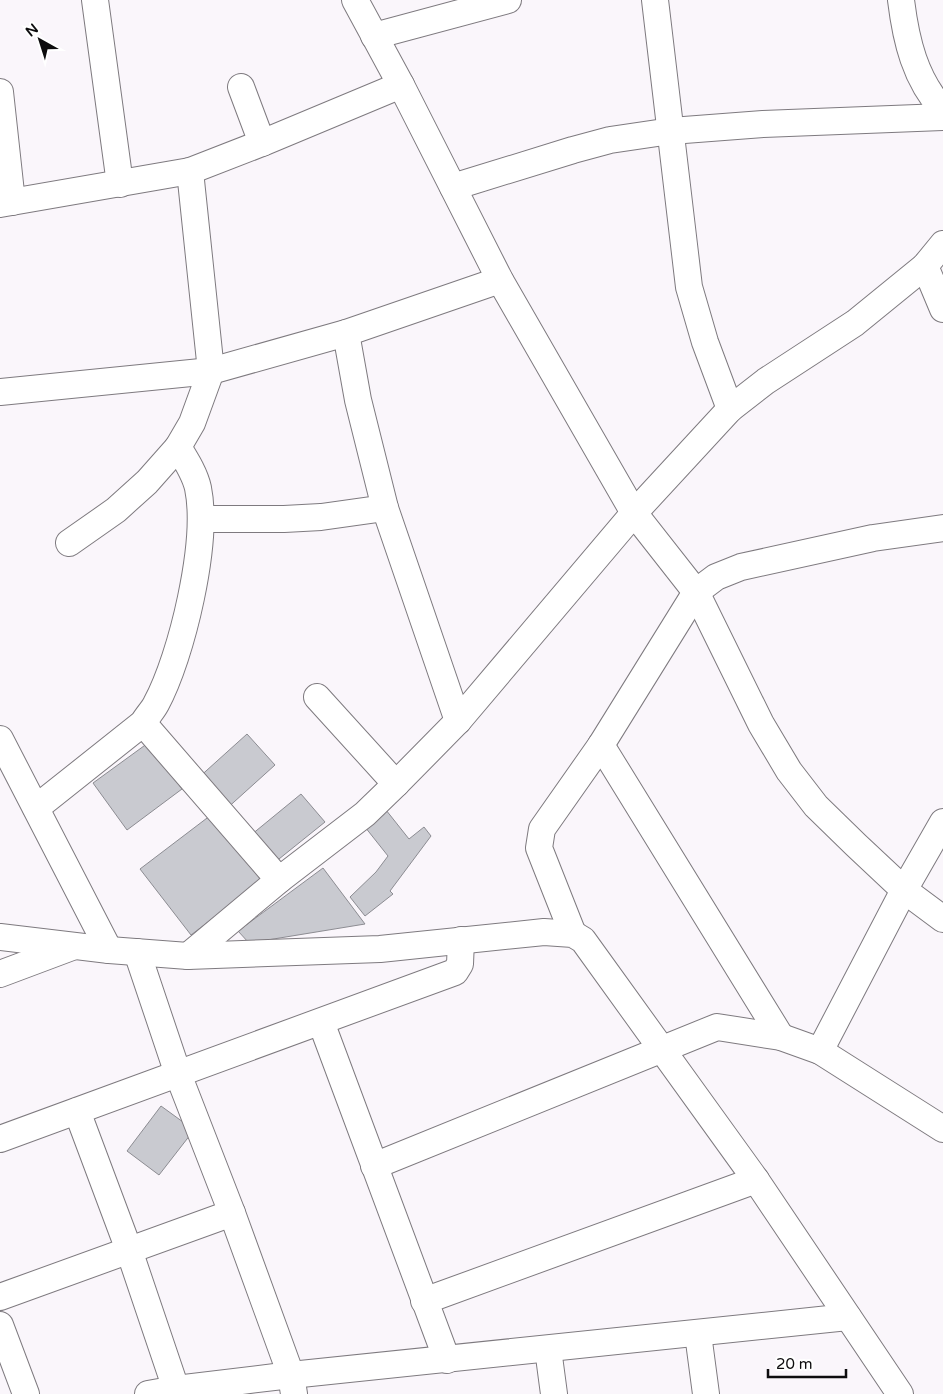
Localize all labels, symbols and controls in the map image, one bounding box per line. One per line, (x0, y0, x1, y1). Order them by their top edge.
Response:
north arrow (15, 15, 65, 65)
text: N (22, 20, 42, 40)
scale bar (768, 1346, 846, 1378)
text: 20 m (776, 1355, 813, 1373)

